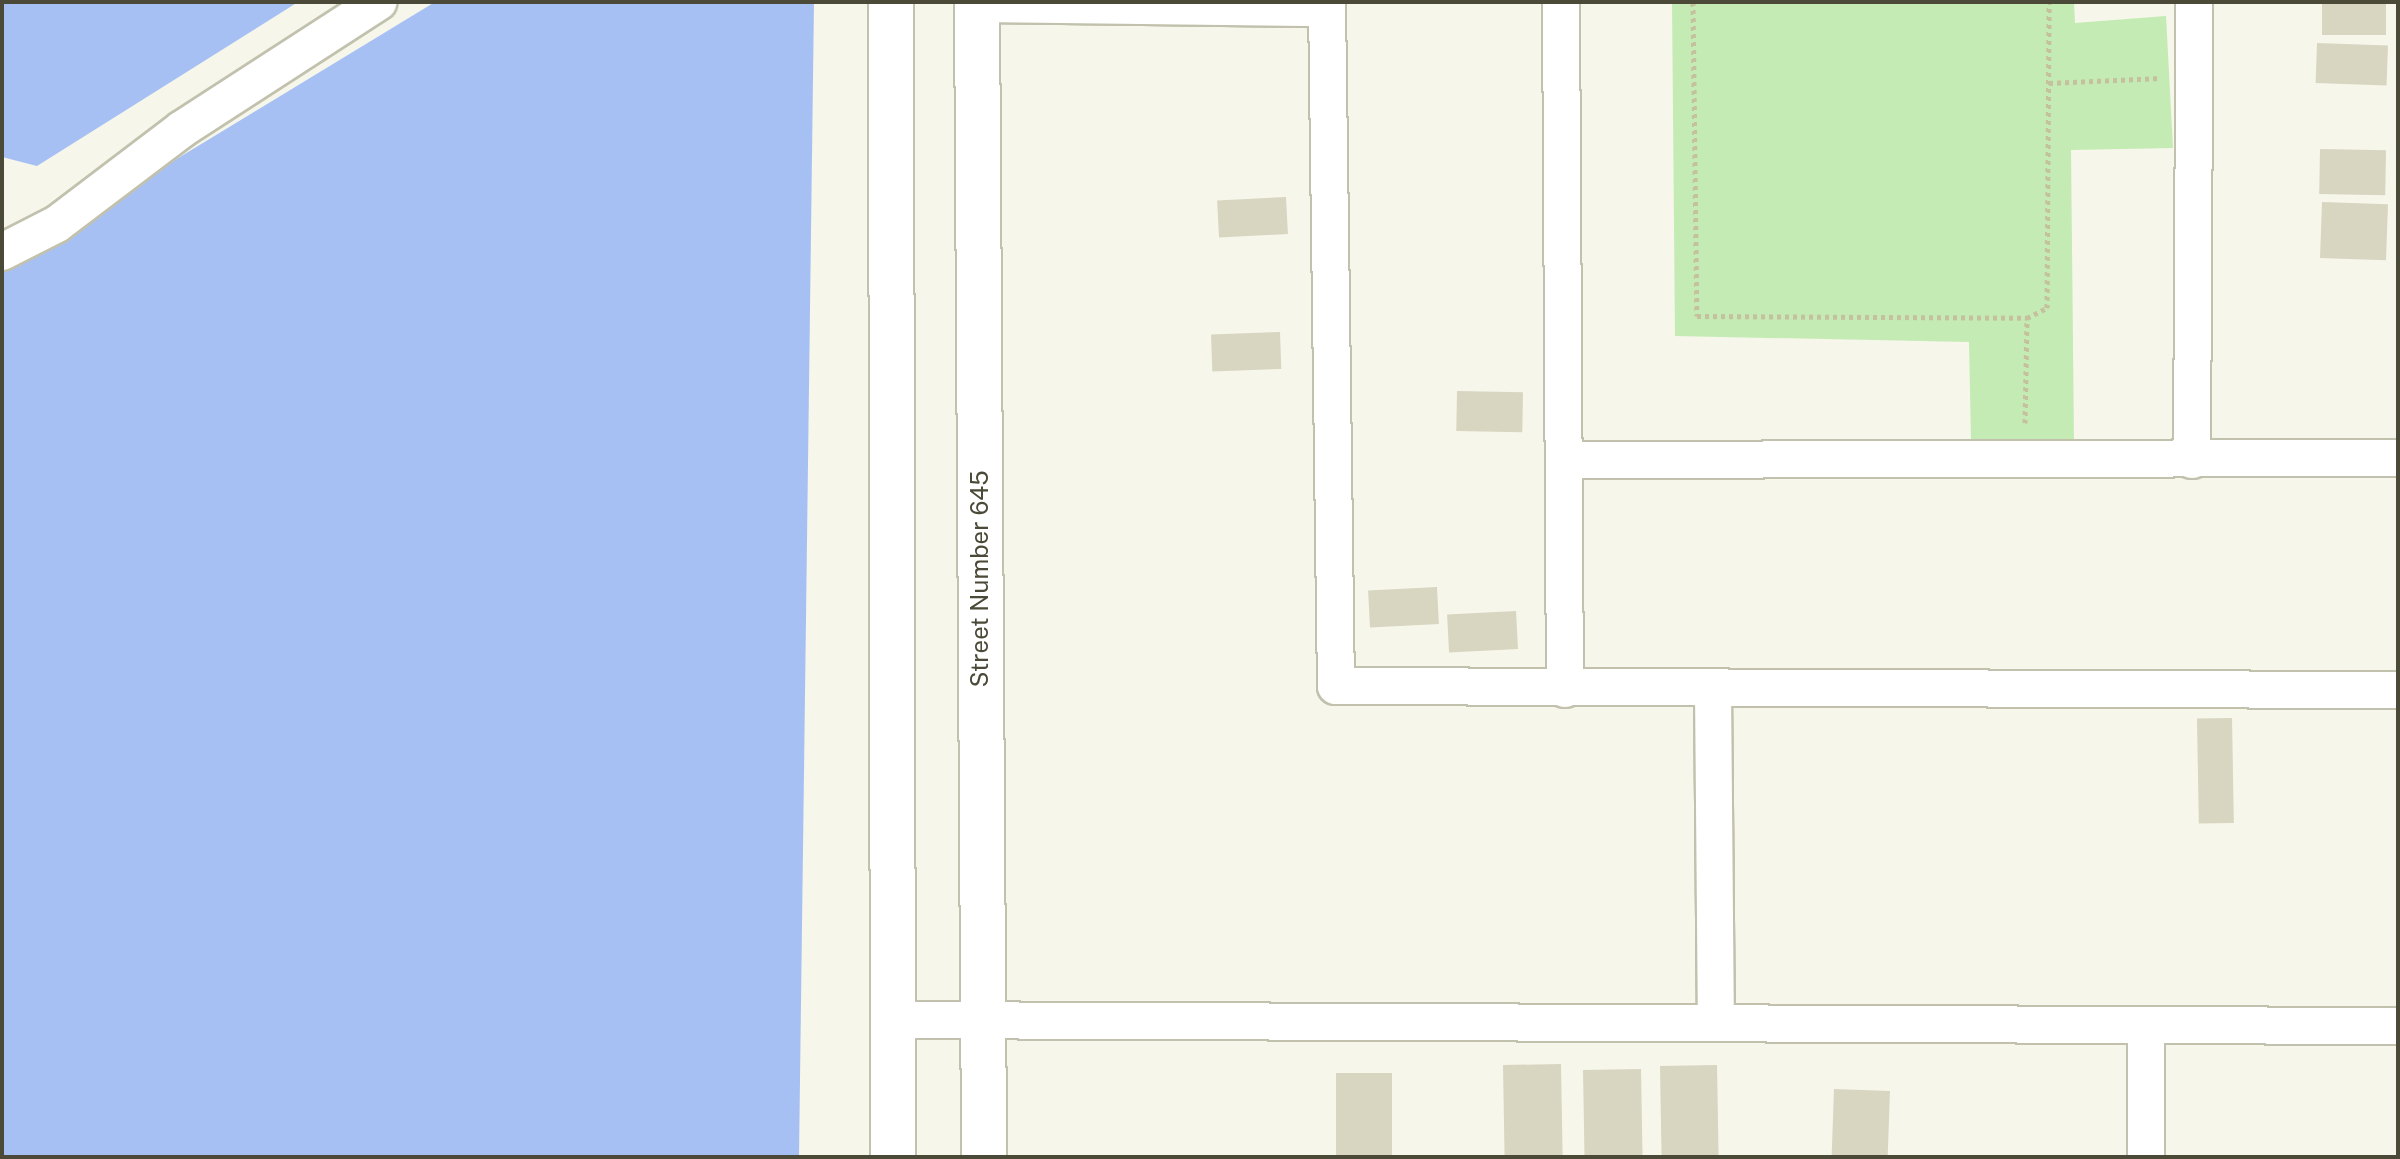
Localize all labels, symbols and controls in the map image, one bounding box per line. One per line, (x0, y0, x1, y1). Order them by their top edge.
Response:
street label: Street Number 645 (966, 470, 994, 688)

